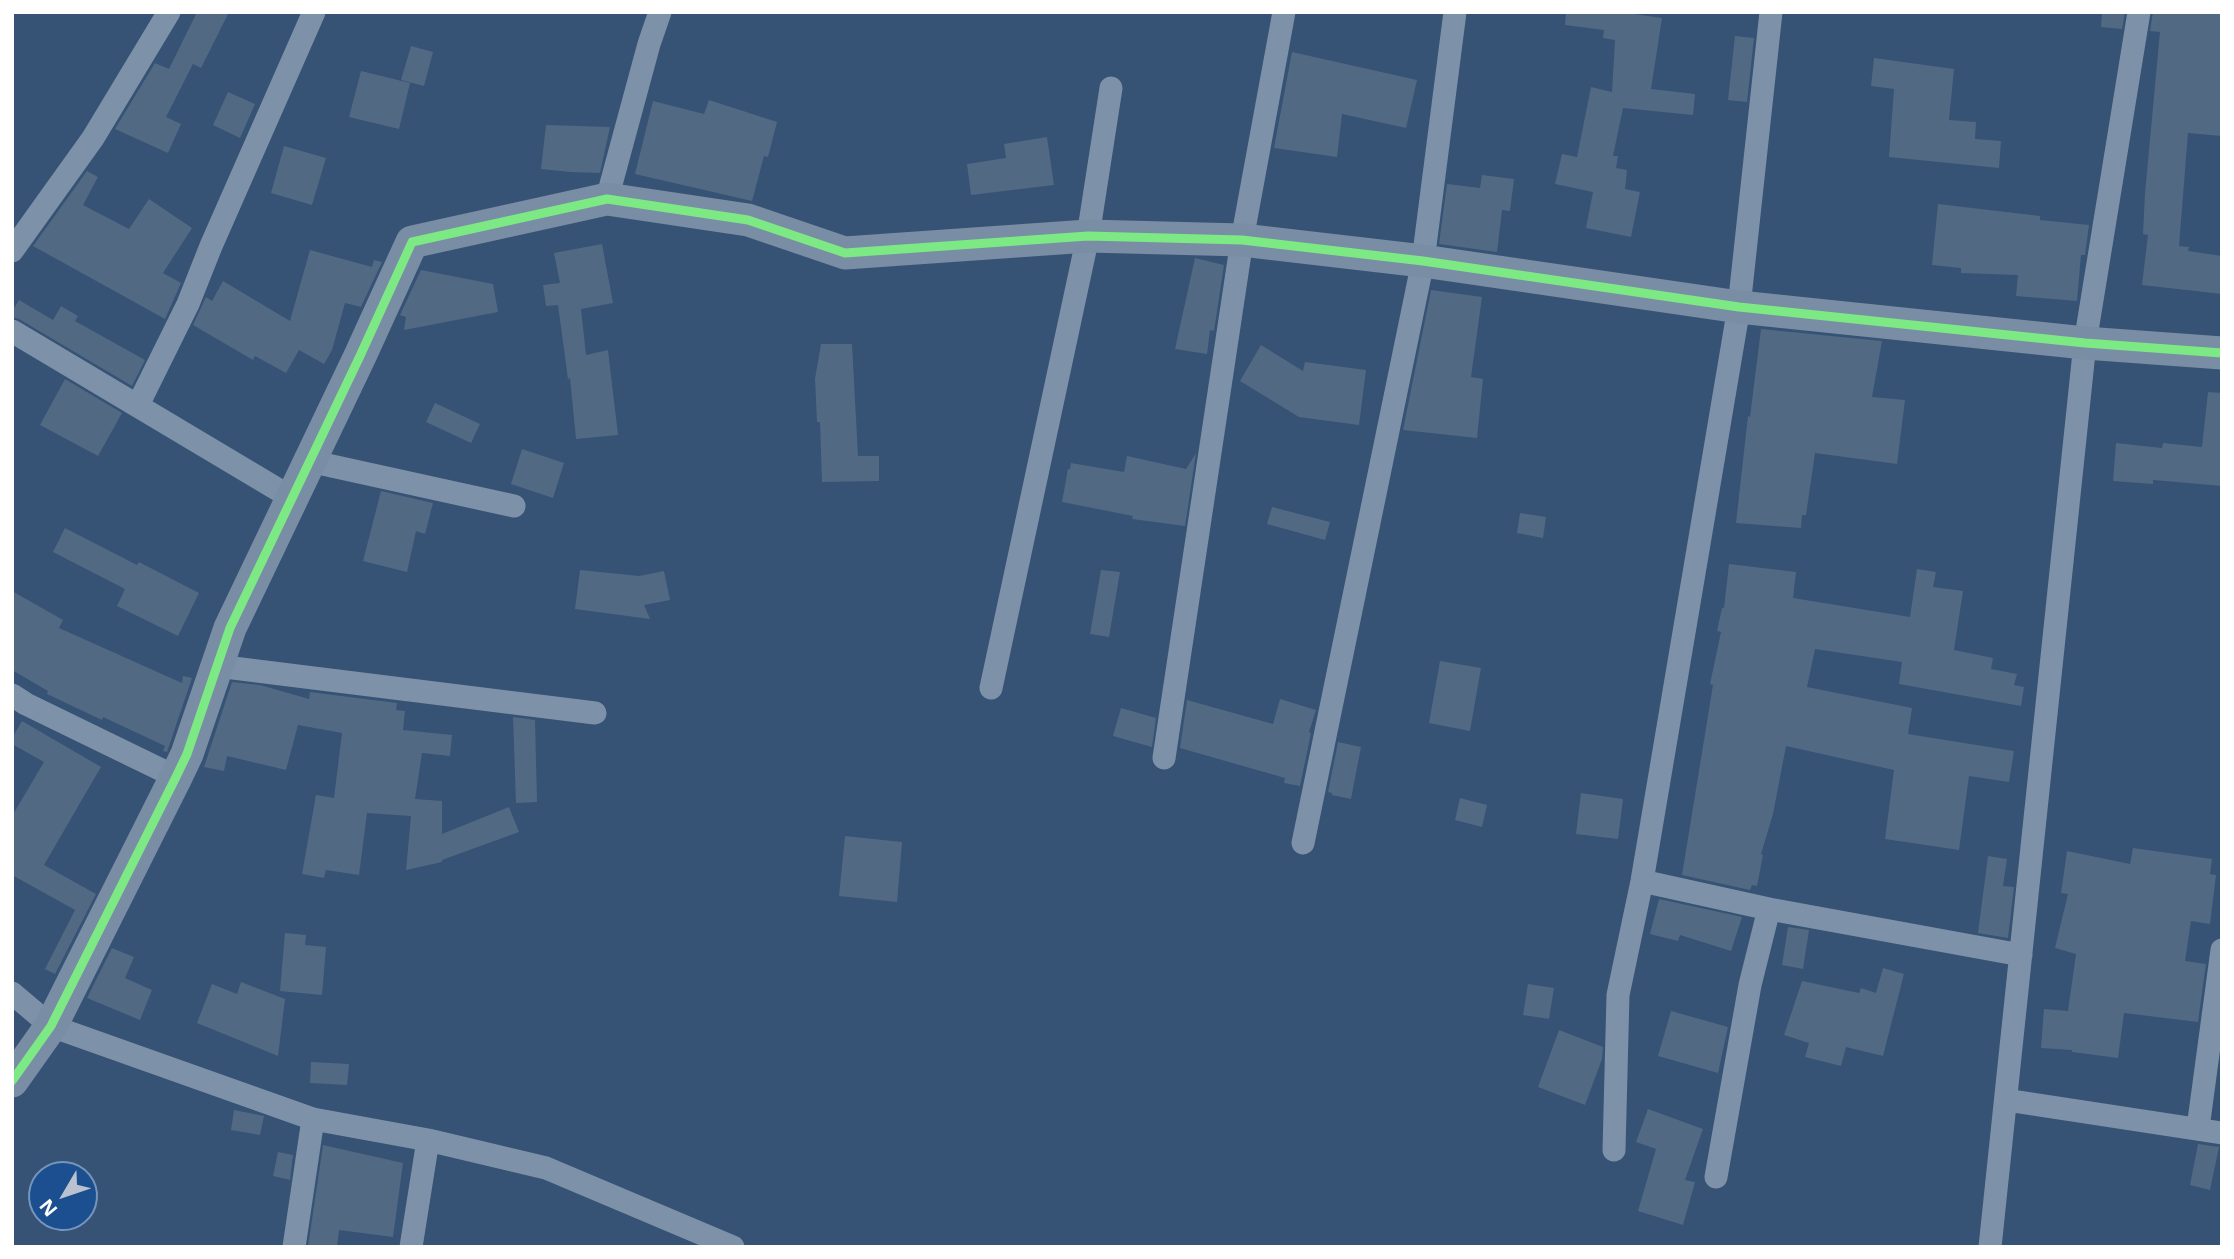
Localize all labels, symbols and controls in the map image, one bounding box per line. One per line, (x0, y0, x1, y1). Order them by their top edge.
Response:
north arrow (28, 1161, 98, 1231)
text: N (33, 1194, 63, 1222)

